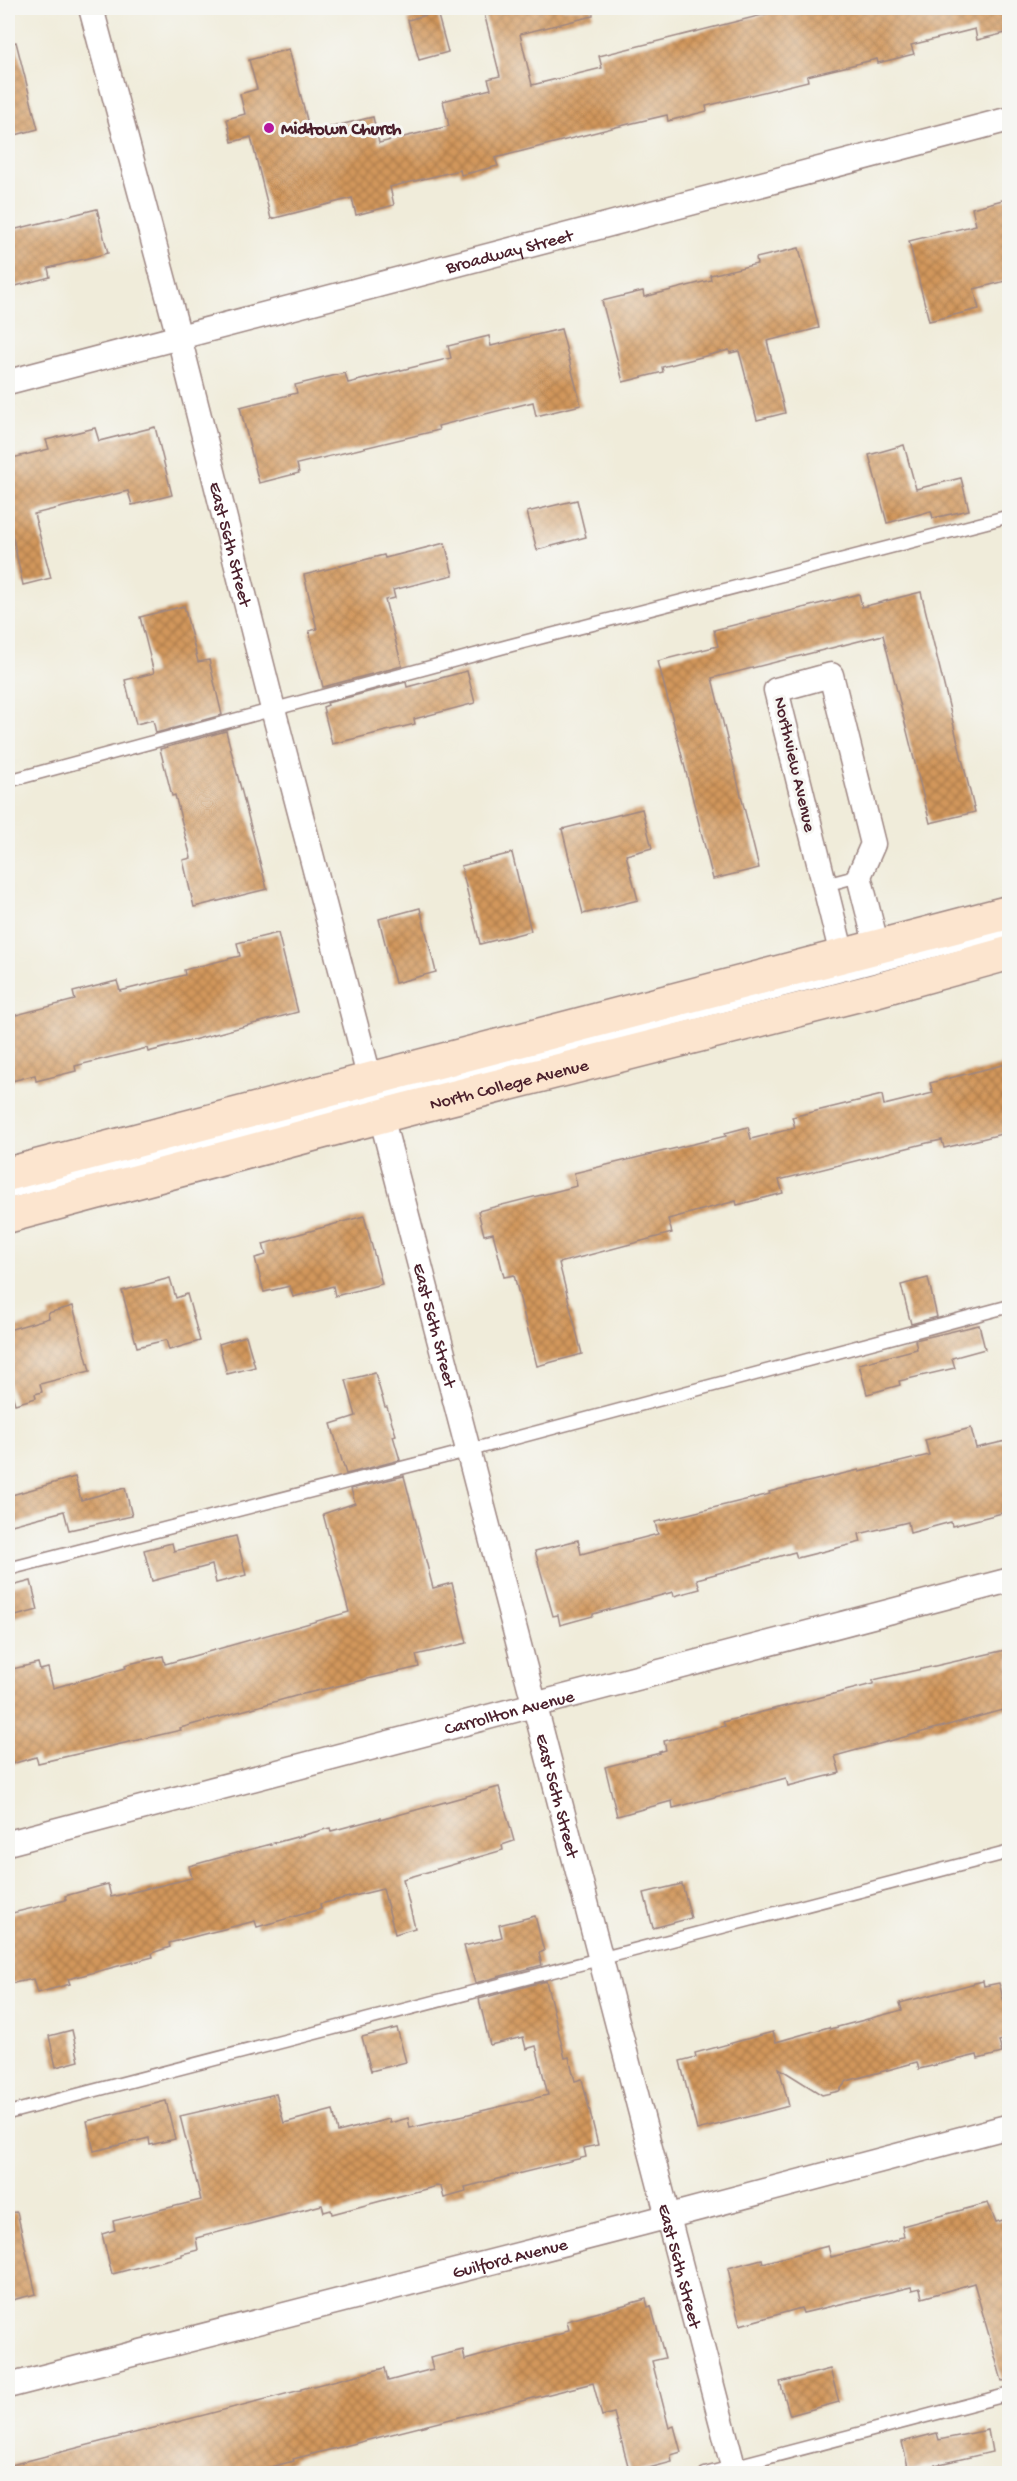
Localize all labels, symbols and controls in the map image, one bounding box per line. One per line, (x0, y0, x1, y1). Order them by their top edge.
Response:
place label: Midtown Church (281, 120, 402, 141)
marker: Midtown Church (262, 121, 276, 135)
street label: Broadway Street (443, 226, 577, 280)
street label: East 56th Street (203, 480, 255, 610)
street label: Northview Avenue (768, 695, 819, 835)
street label: North College Avenue (428, 1055, 592, 1116)
street label: East 56th Street (407, 1261, 460, 1392)
street label: Carrollton Avenue (442, 1687, 578, 1741)
street label: East 56th Street (529, 1732, 582, 1862)
street label: East 56th Street (652, 2202, 705, 2332)
street label: Guilford Avenue (451, 2235, 571, 2284)

